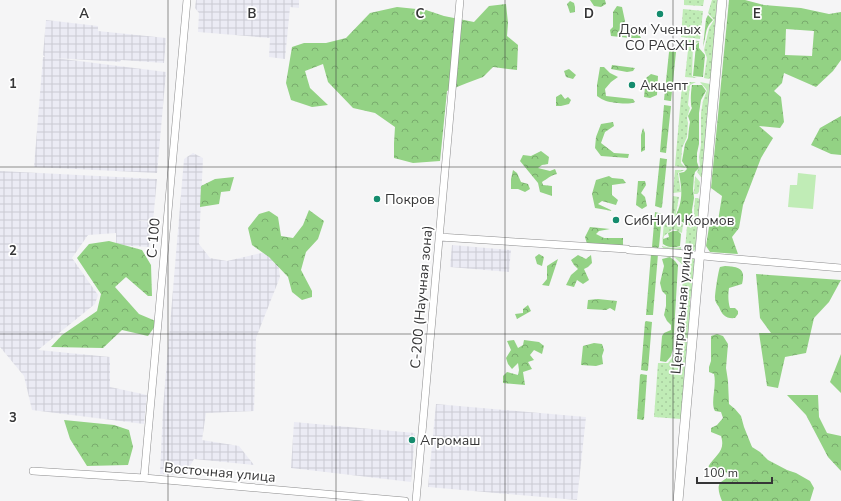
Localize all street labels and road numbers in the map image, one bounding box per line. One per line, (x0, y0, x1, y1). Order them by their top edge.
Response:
street label: С-100 (142, 217, 165, 259)
street label: С-200 (Научная зона) (406, 225, 437, 369)
street label: Центральная улица (666, 243, 697, 375)
street label: Восточная улица (163, 458, 276, 487)

